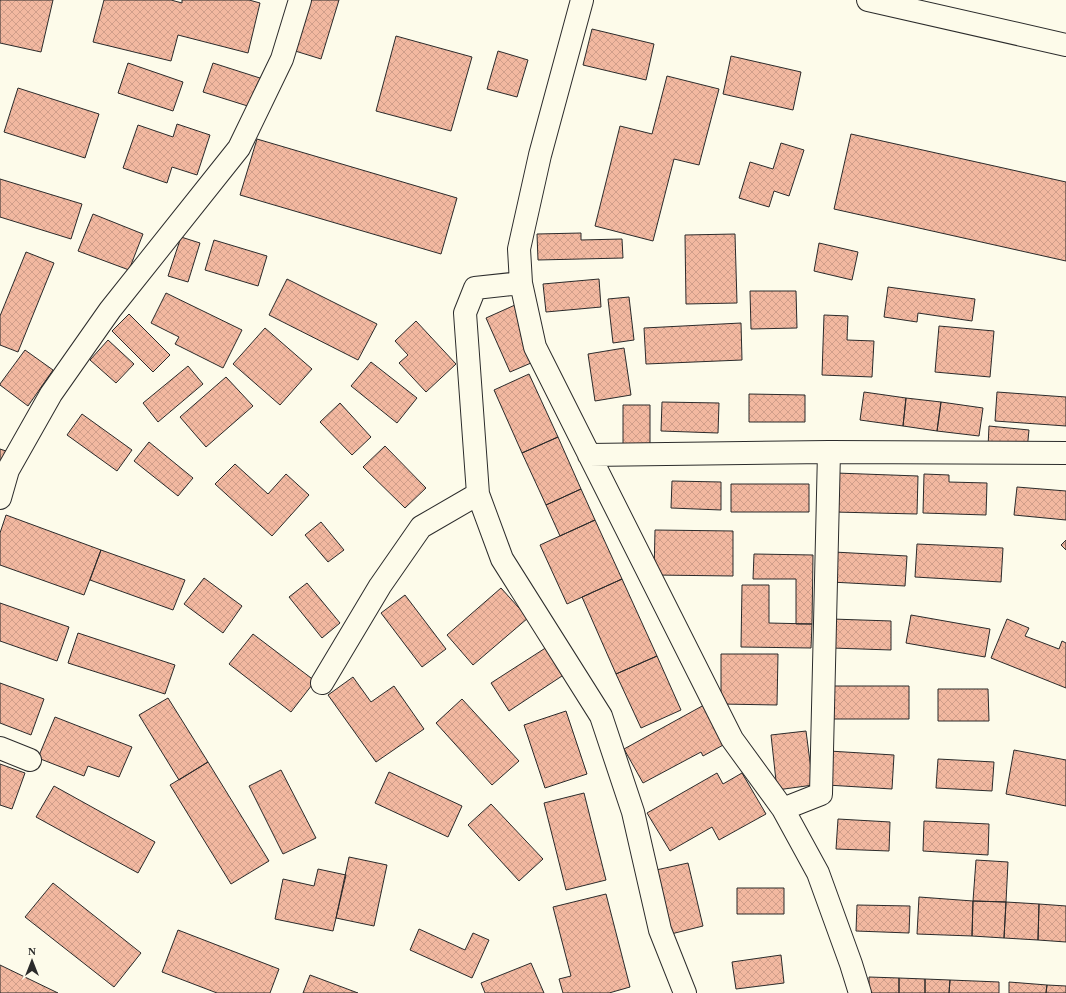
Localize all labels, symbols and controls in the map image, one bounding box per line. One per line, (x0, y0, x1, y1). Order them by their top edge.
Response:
north arrow (12, 941, 52, 981)
text: N (28, 945, 36, 957)

